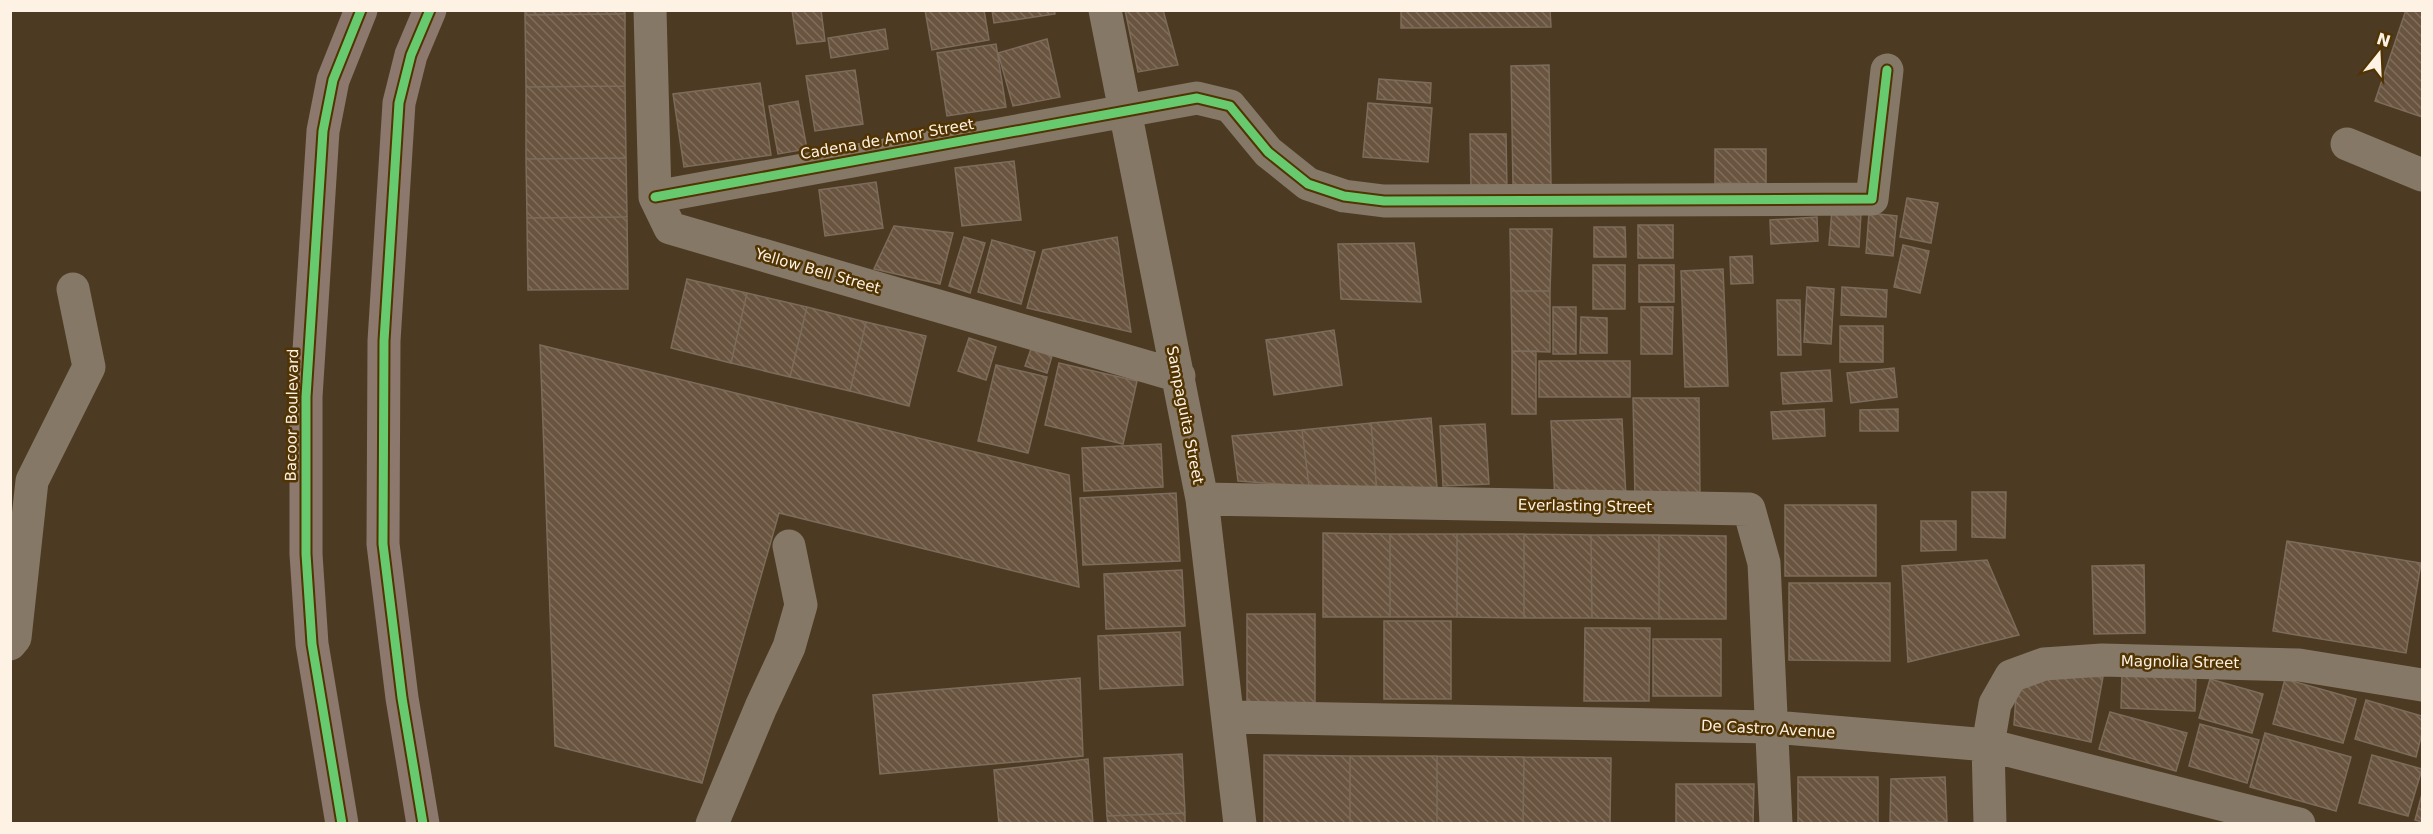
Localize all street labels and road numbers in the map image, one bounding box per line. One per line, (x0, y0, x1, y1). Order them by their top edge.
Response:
street label: Cadena de Amor Street (799, 115, 975, 163)
street label: Yellow Bell Street (752, 244, 883, 297)
street label: Sampaguita Street (1163, 344, 1207, 486)
street label: Bacoor Boulevard (282, 348, 302, 482)
street label: Everlasting Street (1518, 496, 1652, 516)
street label: Magnolia Street (2121, 652, 2239, 672)
street label: De Castro Avenue (1700, 716, 1836, 742)

